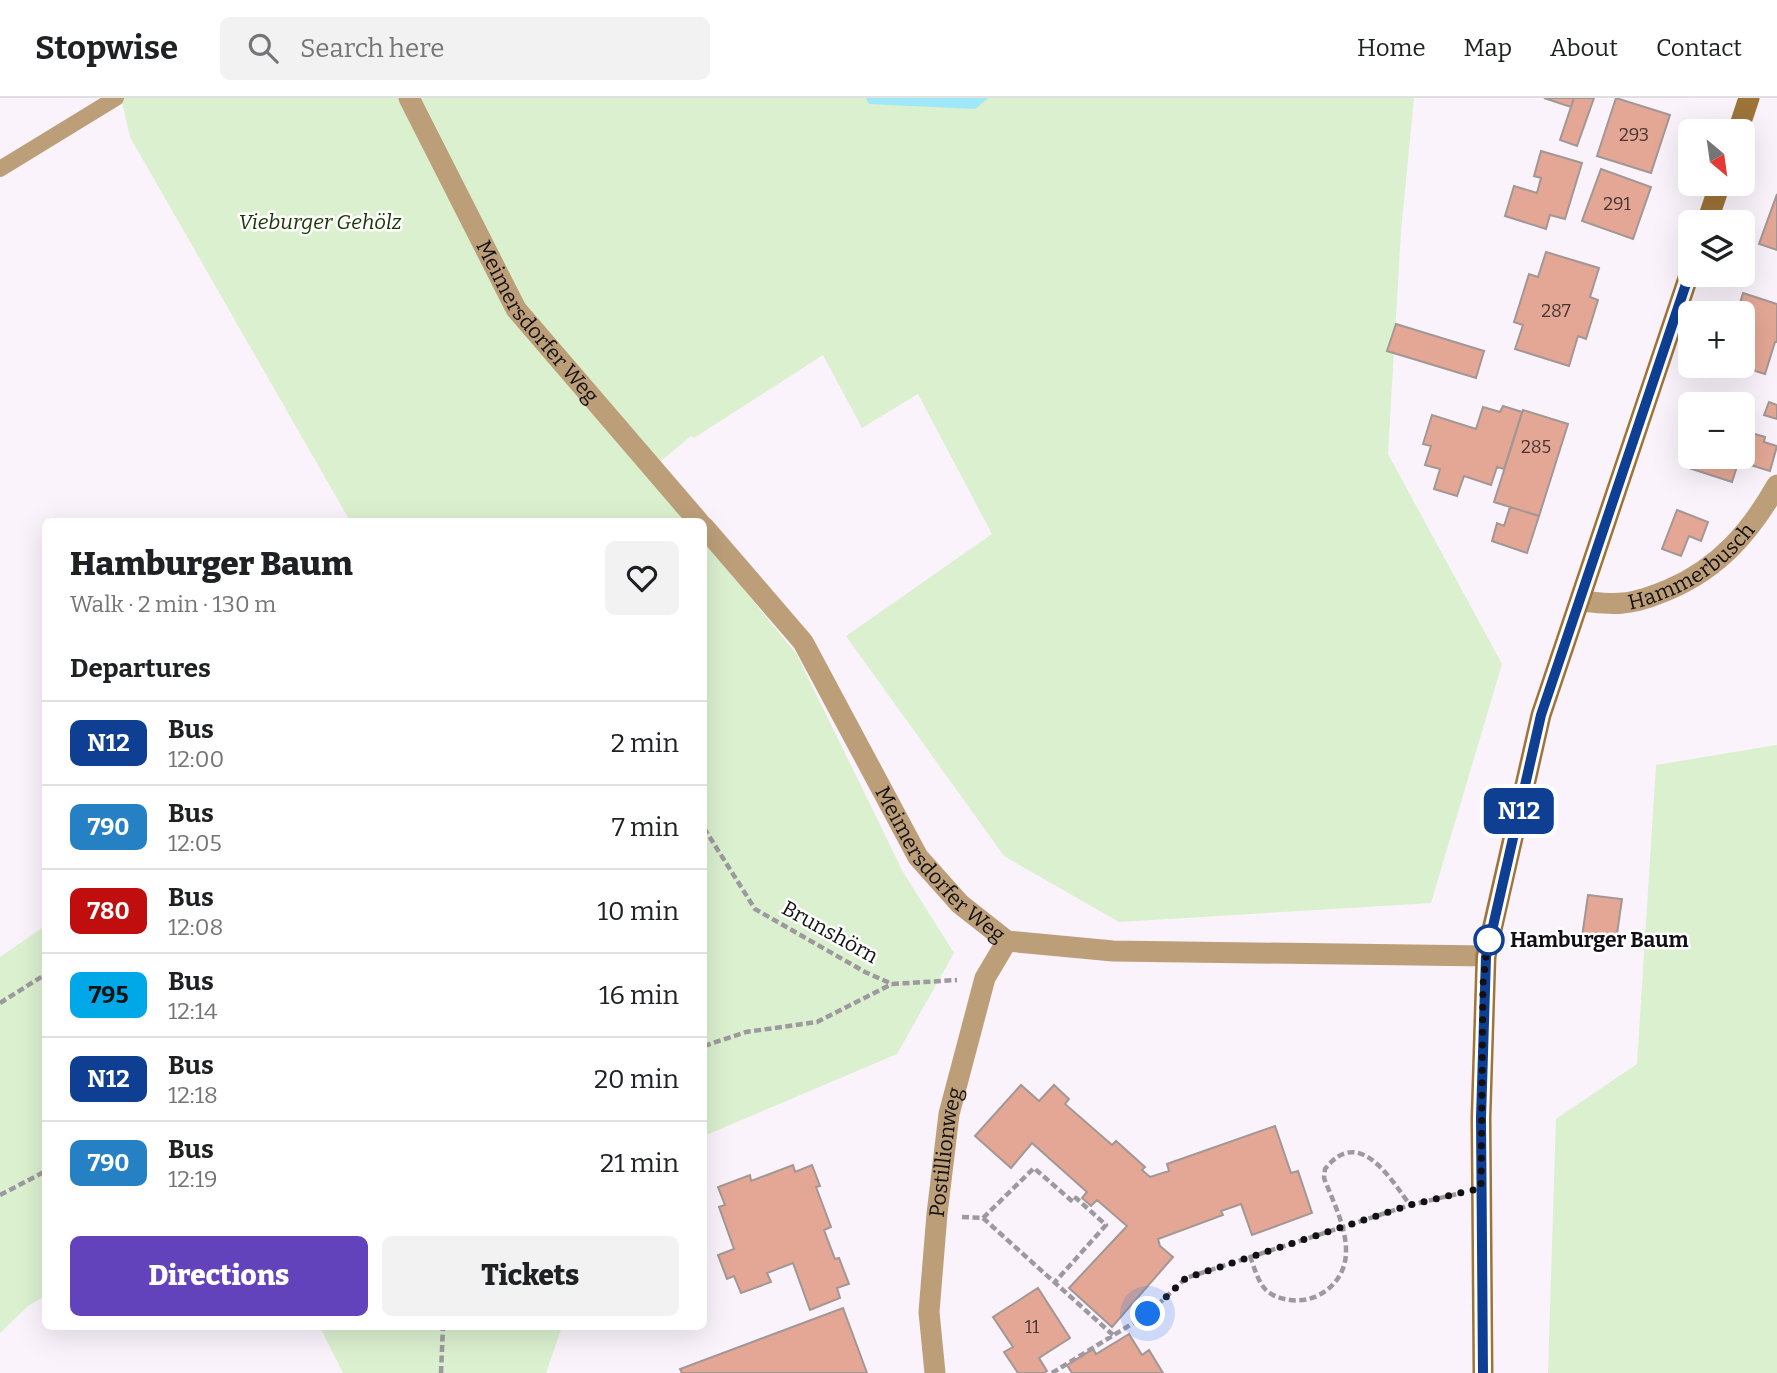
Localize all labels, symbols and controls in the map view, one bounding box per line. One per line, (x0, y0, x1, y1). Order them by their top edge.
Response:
search box (220, 17, 710, 80)
text: Stopwise (35, 28, 178, 68)
icon: search (244, 29, 282, 67)
text: Search here (300, 33, 444, 64)
text: Home (1357, 34, 1426, 62)
text: Map (1464, 34, 1512, 62)
text: About (1550, 34, 1618, 62)
text: Contact (1656, 34, 1742, 62)
north arrow (1678, 119, 1755, 196)
map controls (1678, 119, 1755, 469)
house number: 293 (1619, 124, 1649, 146)
house number: 291 (1603, 193, 1632, 215)
park label: Vieburger Gehölz (238, 209, 402, 235)
button: layers (1678, 210, 1755, 287)
street label: Meimersdorfer Weg (470, 236, 604, 409)
house number: 287 (1541, 300, 1571, 322)
button: + (1678, 301, 1755, 378)
button: − (1678, 392, 1755, 469)
house number: 285 (1521, 436, 1551, 458)
street label: Hammerbusch (1625, 518, 1760, 615)
button: heart (605, 541, 679, 615)
text: Hamburger Baum (70, 544, 353, 584)
text: Walk · 2 min · 130 m (70, 590, 276, 618)
text: Departures (70, 653, 211, 684)
text: Bus (168, 714, 214, 745)
text: 2 min (611, 728, 679, 759)
text: N12 (87, 729, 130, 757)
text: 12:00 (168, 745, 224, 773)
street label: Meimersdorfer Weg (870, 782, 1011, 948)
line badge: N12 (1479, 788, 1559, 834)
text: N12 (1498, 797, 1540, 825)
text: Bus (168, 798, 214, 829)
text: 7 min (612, 812, 679, 843)
text: 790 (87, 813, 130, 841)
text: 12:05 (168, 829, 222, 857)
text: Bus (168, 882, 214, 913)
street label: Brunshörn (777, 895, 883, 969)
text: 10 min (598, 896, 679, 927)
text: 780 (87, 897, 130, 925)
text: 12:08 (168, 913, 223, 941)
marker: Hamburger Baum (1474, 925, 1504, 955)
place label: Hamburger Baum (1510, 927, 1689, 953)
text: Bus (168, 966, 214, 997)
text: 16 min (599, 980, 679, 1011)
text: 795 (88, 981, 129, 1009)
text: 12:14 (168, 997, 217, 1025)
text: Bus (168, 1050, 214, 1081)
text: 20 min (594, 1064, 679, 1095)
text: N12 (87, 1065, 130, 1093)
text: 12:18 (168, 1081, 218, 1109)
street label: Postillionweg (924, 1084, 969, 1219)
text: Bus (168, 1134, 214, 1165)
text: 21 min (600, 1148, 679, 1179)
text: 790 (87, 1149, 130, 1177)
text: 12:19 (168, 1165, 218, 1193)
button: Directions (70, 1236, 368, 1316)
button: Tickets (382, 1236, 679, 1316)
your location (1130, 1296, 1165, 1331)
house number: 11 (1025, 1316, 1040, 1338)

